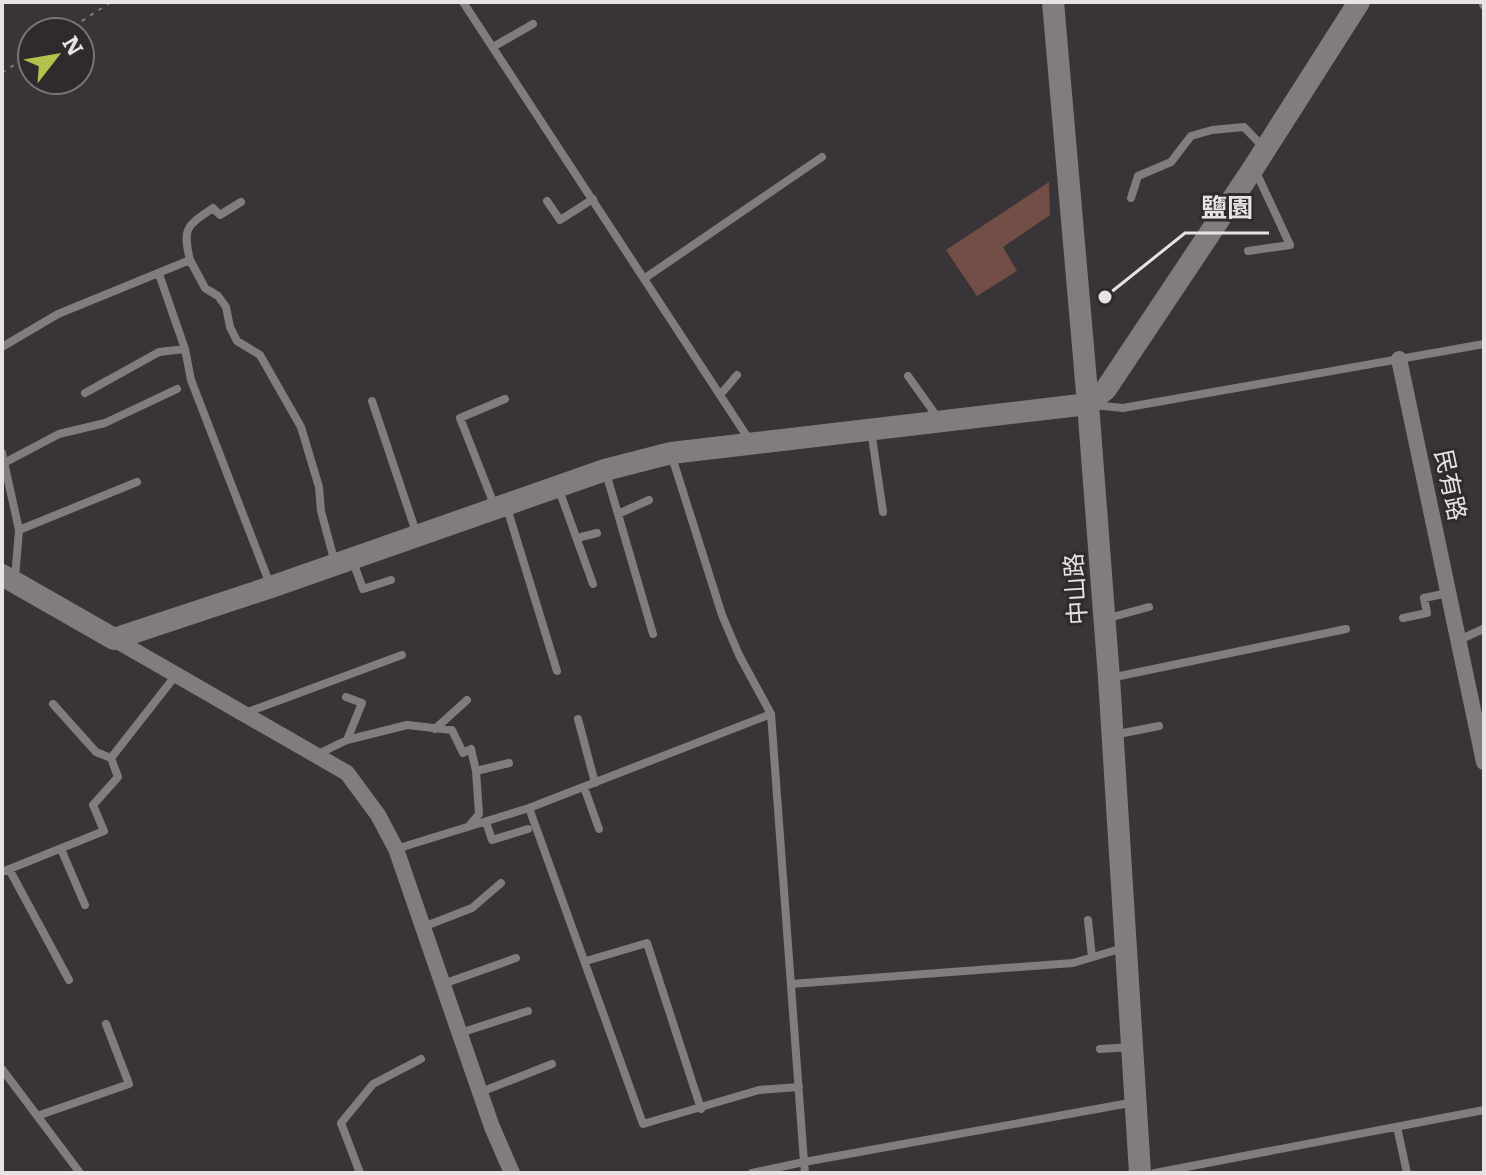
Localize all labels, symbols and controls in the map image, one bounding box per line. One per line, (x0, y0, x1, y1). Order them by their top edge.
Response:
north arrow (16, 16, 96, 96)
text: N (56, 29, 93, 61)
callout: 鹽園 (1185, 183, 1269, 233)
text: 鹽園 (1201, 186, 1253, 225)
street label: 民有路 (1428, 446, 1477, 523)
street label: 中山路 (1054, 552, 1093, 626)

